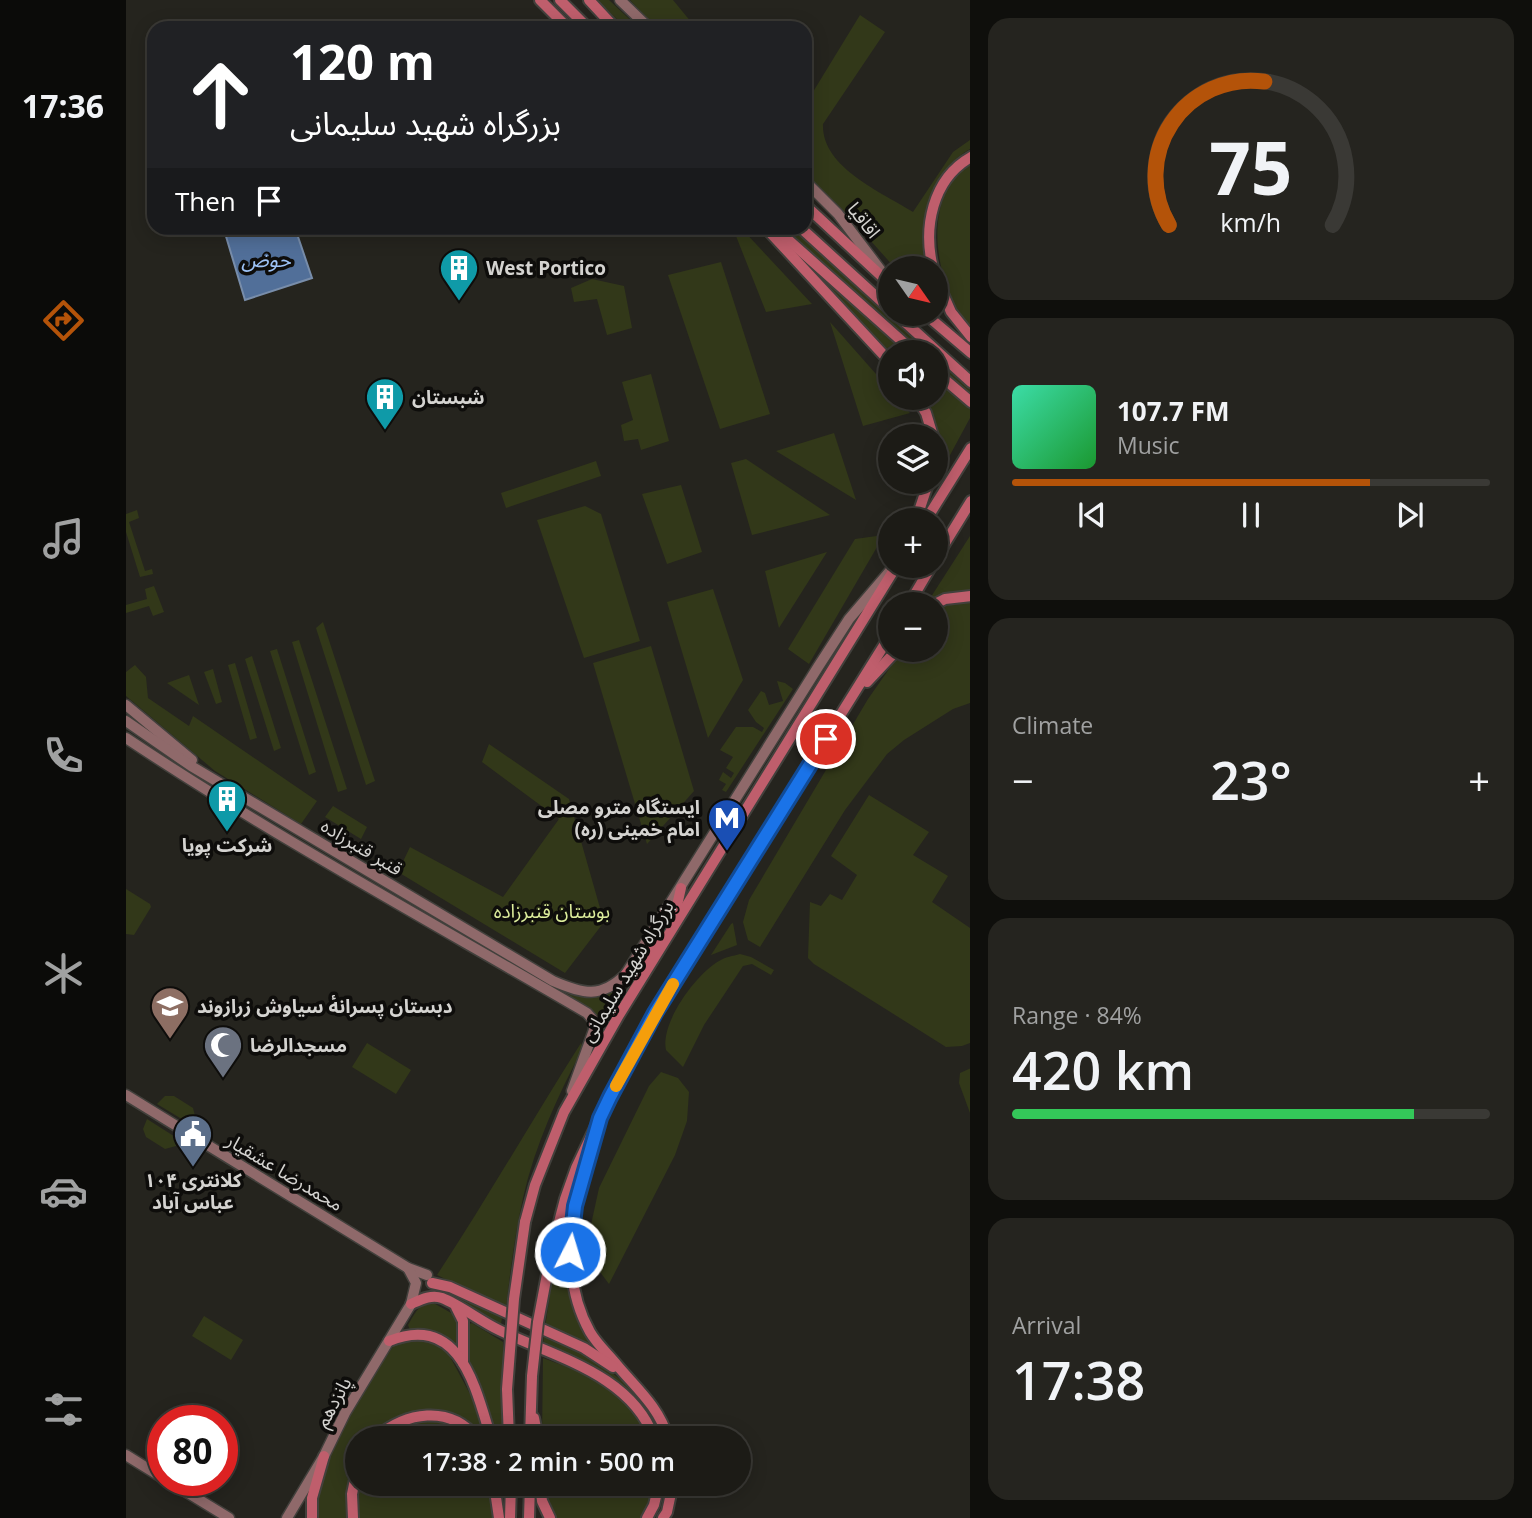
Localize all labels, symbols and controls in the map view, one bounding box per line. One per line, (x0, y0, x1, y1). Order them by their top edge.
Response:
text: 120 m (290, 28, 435, 94)
icon: ahead (175, 49, 266, 140)
text: 17:36 (22, 84, 104, 127)
text: بزرگراه شهید سلیمانی (290, 101, 561, 144)
text: 75 (1209, 117, 1293, 216)
icon: arrive (250, 182, 288, 220)
text: Then (175, 183, 236, 219)
street label: اقاقیا (842, 196, 886, 244)
text: km/h (1221, 205, 1281, 239)
water label: حوض (241, 245, 291, 273)
building icon: West Portico (438, 247, 480, 302)
place label: West Portico (486, 255, 606, 281)
north arrow (878, 256, 948, 326)
map controls (878, 256, 948, 662)
icon: directions (39, 296, 88, 345)
button: sound (878, 340, 948, 410)
building icon: شبستان (364, 376, 406, 431)
place label: شبستان (412, 384, 485, 410)
text: 107.7 FM (1117, 393, 1229, 429)
button: layers (878, 424, 948, 494)
text: Music (1117, 429, 1180, 461)
icon: previous (1073, 496, 1111, 534)
icon: pause (1232, 496, 1270, 534)
icon: next (1391, 496, 1429, 534)
button: + (878, 508, 948, 578)
icon: music (39, 514, 88, 563)
button: − (878, 592, 948, 662)
pin (796, 709, 856, 769)
text: Climate (1012, 709, 1093, 741)
icon: arrive (807, 720, 845, 758)
icon: phone (39, 731, 88, 780)
text: 23° (1210, 744, 1292, 815)
text: − (1012, 754, 1034, 806)
text: + (1468, 754, 1490, 806)
building icon: شرکت پویا (206, 778, 248, 833)
place label: ایستگاه مترو مصلی امام خمینی (ره) (538, 794, 700, 844)
metro station icon: ایستگاه مترو مصلی امام خمینی (ره) (706, 797, 748, 852)
street label: قنبر قنبرزاده (316, 812, 408, 882)
place label: شرکت پویا (182, 832, 272, 858)
street label: بزرگراه شهید سلیمانی (574, 895, 680, 1047)
park label: بوستان قنبرزاده (494, 898, 610, 924)
icon: climate (39, 949, 88, 998)
school or university icon: دبستان پسرانهٔ سیاوش زرازوند (149, 985, 191, 1040)
place label: دبستان پسرانهٔ سیاوش زرازوند (197, 993, 453, 1019)
text: Range · 84% (1012, 999, 1142, 1031)
mosque icon: مسجدالرضا (202, 1024, 244, 1079)
place label: مسجدالرضا (250, 1032, 347, 1058)
text: 420 km (1012, 1034, 1194, 1105)
public building icon: کلانتری ۱۰۴ عباس آباد (172, 1113, 214, 1168)
street label: محمدرضا عشقیار (221, 1126, 348, 1217)
icon: car (39, 1167, 88, 1216)
place label: کلانتری ۱۰۴ عباس آباد (144, 1167, 242, 1215)
position arrow (533, 1215, 607, 1289)
text: Arrival (1012, 1309, 1081, 1341)
text: 17:38 (1012, 1344, 1145, 1415)
street label: پانزدهم (309, 1372, 359, 1433)
icon: filters (39, 1385, 88, 1434)
speed limit sign: 80 (147, 1405, 238, 1496)
text: 17:38 · 2 min · 500 m (421, 1443, 675, 1479)

